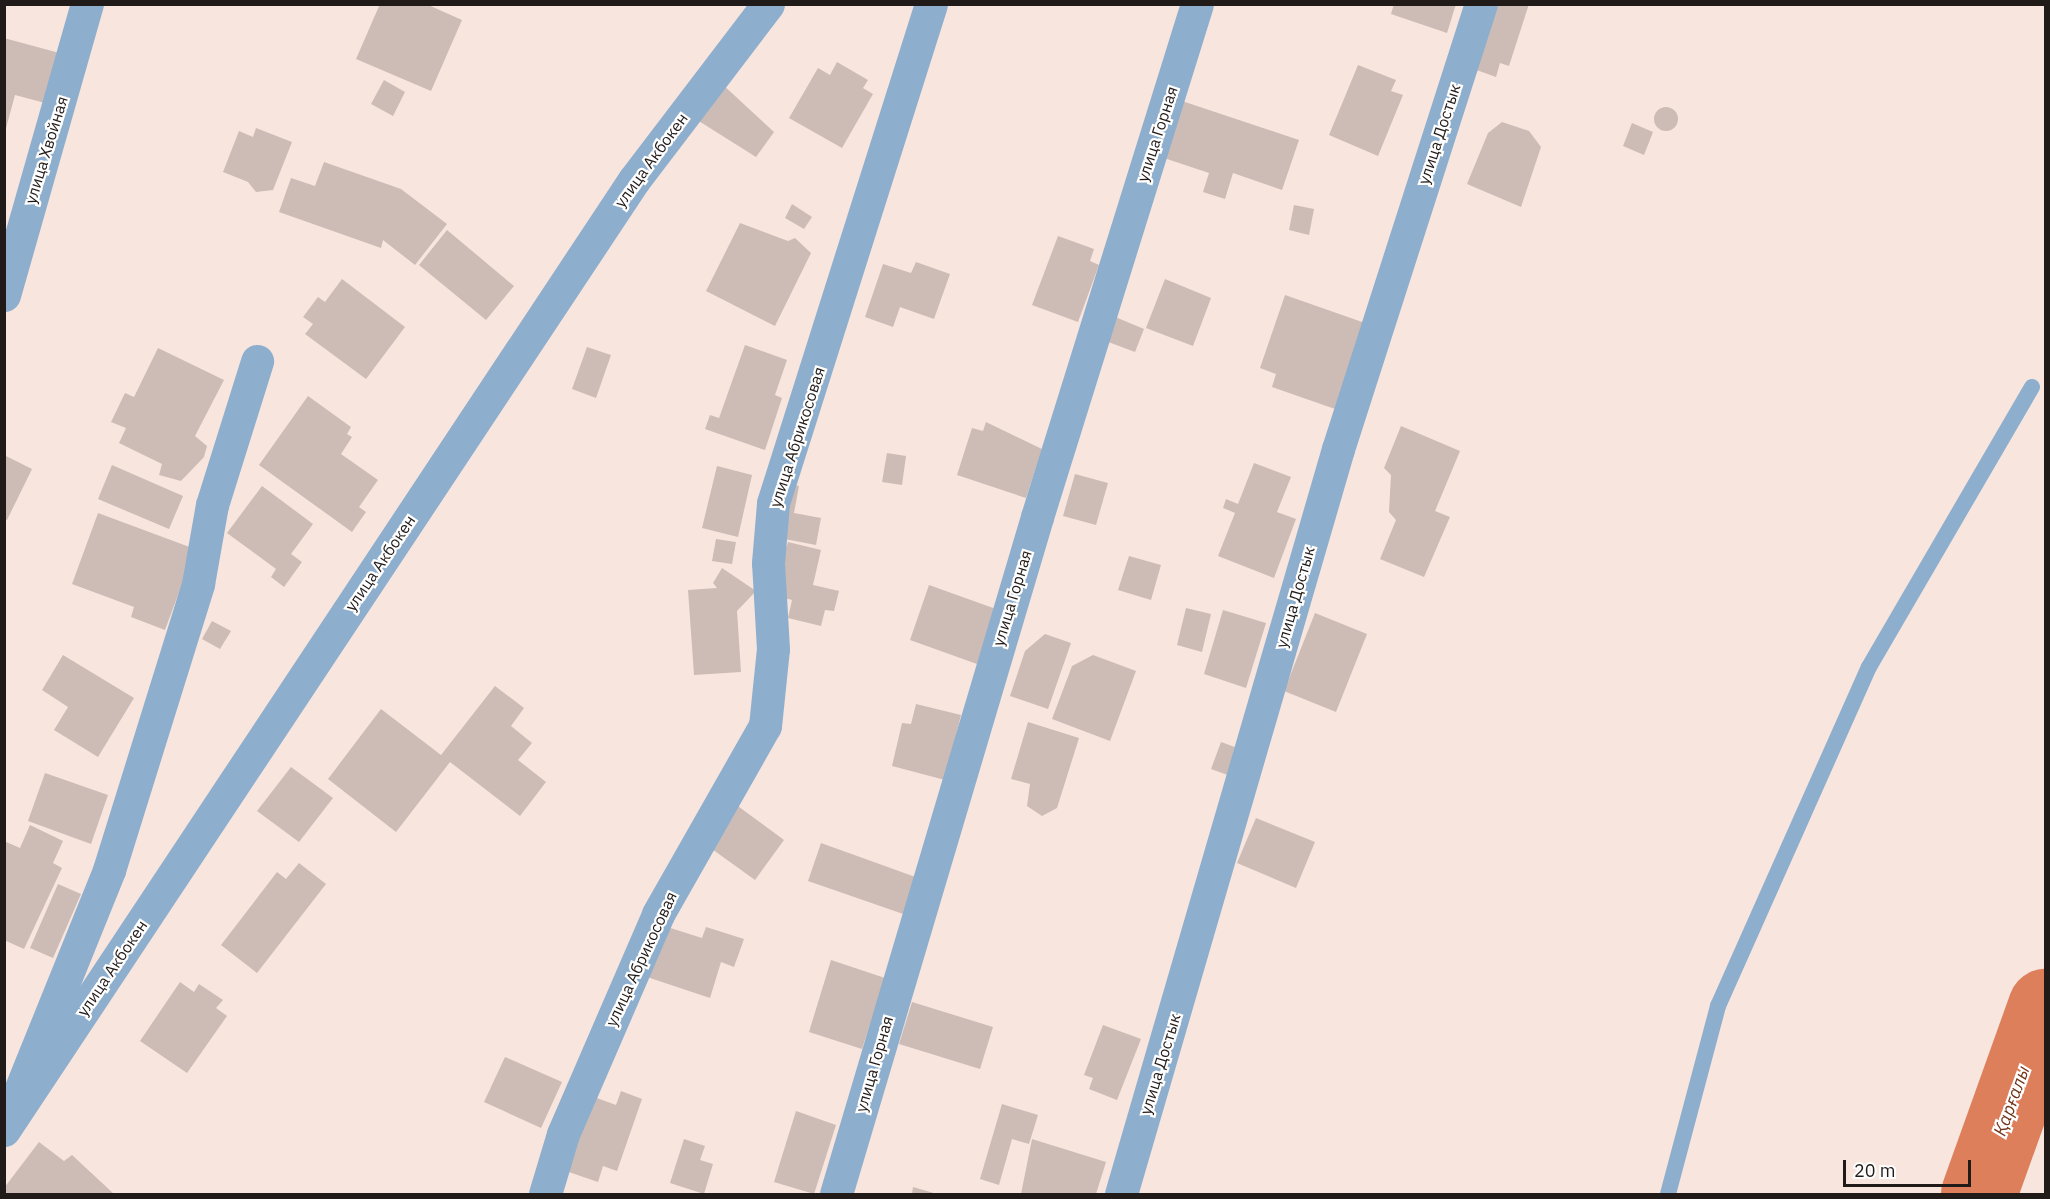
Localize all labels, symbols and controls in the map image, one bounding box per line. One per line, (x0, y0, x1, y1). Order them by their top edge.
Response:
street label: улица Достык (1414, 81, 1464, 187)
street label: улица Горная (1133, 84, 1181, 184)
street label: улица Хвойная (20, 94, 72, 206)
street label: улица Акбокен (610, 109, 692, 211)
street label: улица Абрикосовая (765, 364, 829, 510)
street label: улица Акбокен (341, 511, 419, 615)
street label: улица Достык (1271, 544, 1319, 650)
street label: улица Горная (988, 548, 1036, 648)
street label: улица Абрикосовая (601, 889, 681, 1029)
street label: улица Акбокен (73, 916, 151, 1020)
street label: улица Достык (1136, 1011, 1184, 1117)
street label: улица Горная (851, 1014, 897, 1114)
water label: Қарғалы (1989, 1063, 2035, 1139)
scale bar (1846, 1148, 1974, 1186)
text: 20 m (1854, 1159, 1896, 1182)

